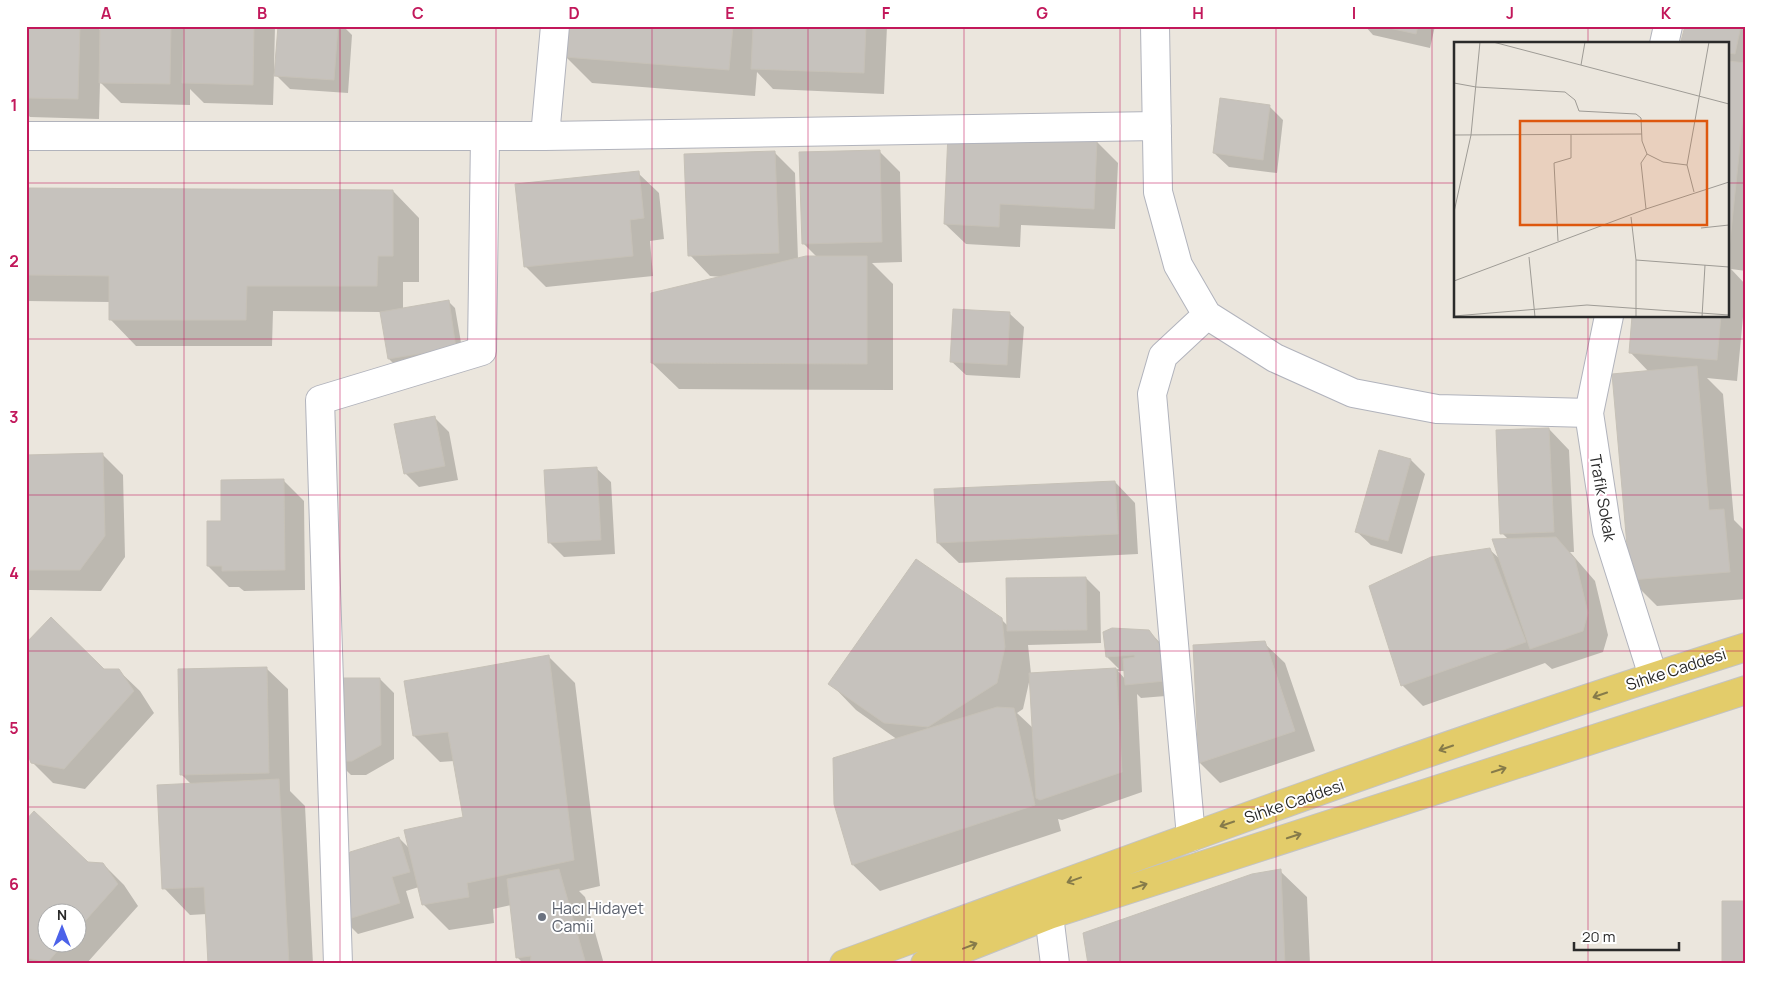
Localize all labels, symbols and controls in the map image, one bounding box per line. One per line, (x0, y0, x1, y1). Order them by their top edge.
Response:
text: A (101, 2, 112, 24)
text: B (257, 2, 267, 24)
text: C (412, 2, 424, 24)
text: D (568, 2, 580, 24)
text: E (725, 2, 735, 24)
text: F (882, 2, 891, 24)
text: G (1036, 2, 1048, 24)
text: H (1192, 2, 1204, 24)
text: I (1352, 2, 1356, 24)
text: J (1506, 2, 1514, 24)
text: K (1661, 2, 1672, 24)
inset map (1454, 42, 1730, 318)
text: 1 (10, 94, 18, 116)
text: 2 (9, 250, 19, 272)
text: 3 (9, 406, 19, 428)
street label: Trafik Sokak (1585, 453, 1622, 544)
text: 4 (9, 562, 19, 584)
street label: Sıhke Caddesi (1623, 642, 1729, 696)
one-way arrow (1592, 691, 1608, 700)
text: 5 (9, 717, 19, 739)
one-way arrow (1439, 744, 1454, 753)
one-way arrow (1491, 764, 1507, 774)
street label: Sıhke Caddesi (1241, 774, 1347, 828)
one-way arrow (1219, 820, 1235, 829)
one-way arrow (1286, 830, 1302, 840)
text: 6 (9, 873, 19, 895)
one-way arrow (1067, 876, 1082, 885)
one-way arrow (1131, 880, 1147, 890)
place label: Hacı Hidayet Camii (552, 897, 644, 937)
north arrow (38, 902, 88, 952)
text: N (57, 905, 67, 924)
marker: Hacı Hidayet Camii (536, 911, 548, 923)
scale bar (1574, 920, 1680, 952)
text: 20 m (1582, 926, 1615, 947)
one-way arrow (962, 941, 977, 950)

